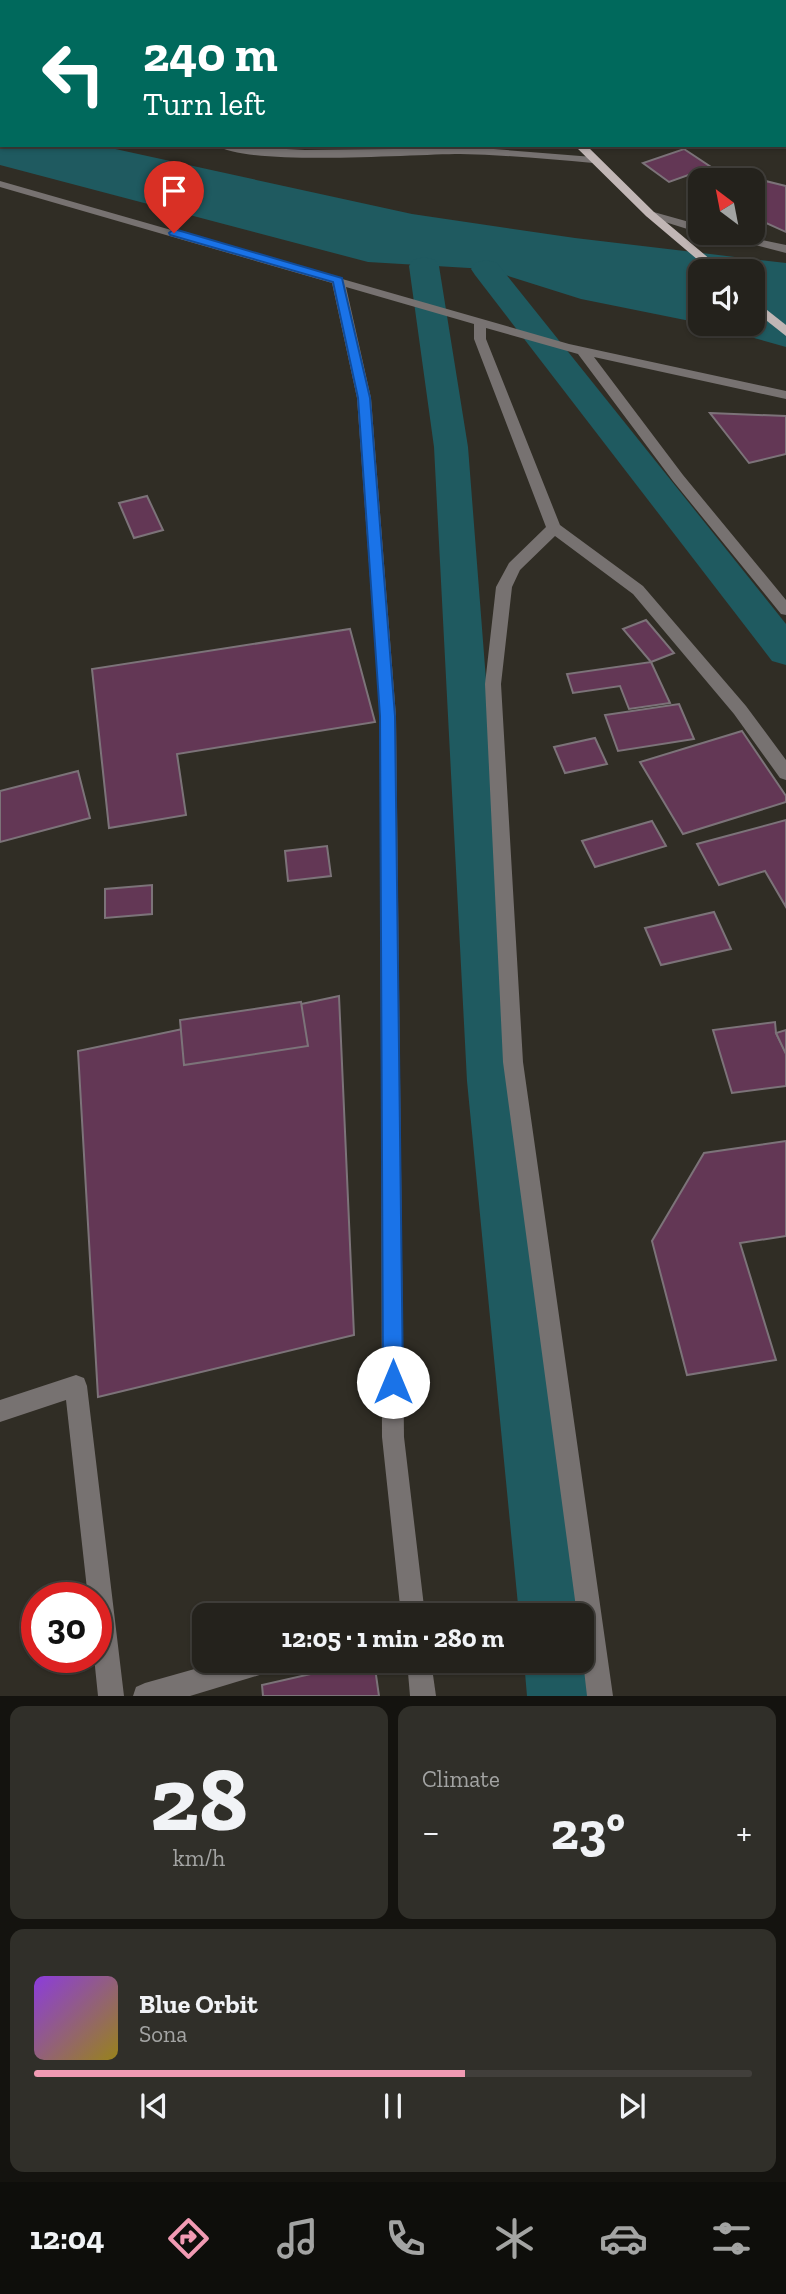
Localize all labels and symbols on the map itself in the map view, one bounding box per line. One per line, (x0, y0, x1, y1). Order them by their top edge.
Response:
pin (144, 161, 204, 233)
north arrow (688, 168, 765, 245)
position arrow (356, 1345, 430, 1419)
speed limit sign: 30 (21, 1582, 112, 1673)

